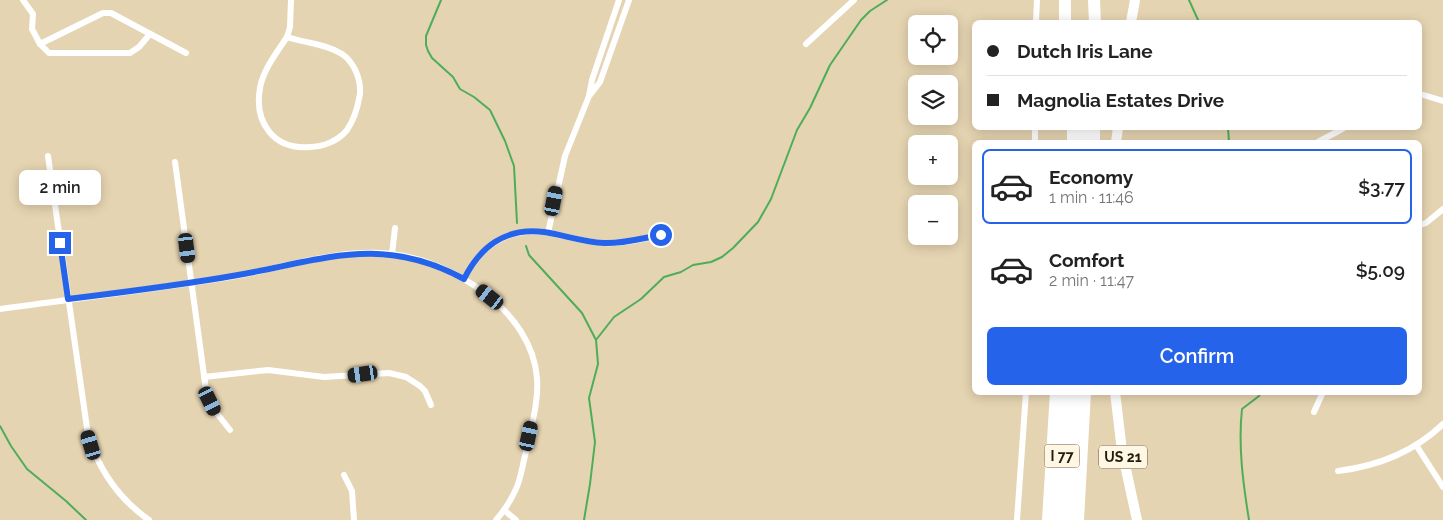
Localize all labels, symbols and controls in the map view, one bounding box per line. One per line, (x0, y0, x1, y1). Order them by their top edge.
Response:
map controls (908, 15, 958, 245)
button: locate (908, 15, 958, 65)
text: Dutch Iris Lane (1017, 40, 1153, 62)
button: layers (908, 75, 958, 125)
text: Magnolia Estates Drive (1017, 89, 1224, 111)
button: + (908, 135, 958, 185)
icon: car (989, 164, 1034, 209)
text: Economy (1049, 166, 1133, 188)
callout: 2 min (19, 170, 101, 206)
text: $3.77 (1358, 176, 1405, 198)
text: 2 min (40, 178, 81, 197)
car (543, 185, 564, 217)
text: 1 min · 11:46 (1049, 188, 1134, 207)
button: − (908, 195, 958, 245)
route start (650, 224, 672, 246)
route end (49, 232, 71, 254)
car (177, 232, 196, 264)
icon: car (989, 247, 1034, 292)
text: Comfort (1049, 249, 1124, 271)
text: $5.09 (1356, 259, 1405, 281)
text: 2 min · 11:47 (1049, 271, 1134, 290)
car (473, 282, 506, 312)
button: Confirm (987, 327, 1407, 385)
car (347, 364, 378, 384)
car (196, 384, 223, 418)
car (518, 420, 539, 452)
car (79, 428, 102, 462)
road number: I 77 (1044, 444, 1080, 468)
road number: US 21 (1099, 446, 1147, 468)

